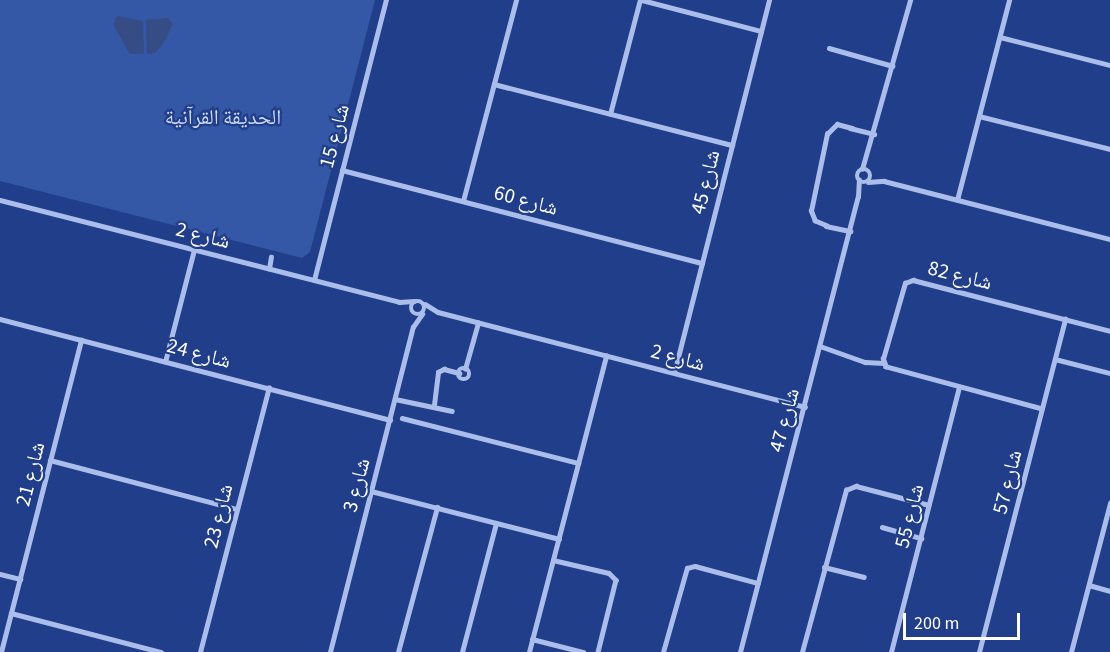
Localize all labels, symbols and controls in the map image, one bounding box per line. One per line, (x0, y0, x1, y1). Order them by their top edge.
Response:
street label: شارع 15 (313, 101, 355, 171)
park label: الحديقة القرآنية (165, 104, 281, 130)
street label: شارع 45 (685, 147, 725, 217)
street label: شارع 60 (491, 179, 561, 221)
street label: شارع 2 (173, 216, 233, 254)
street label: شارع 82 (925, 255, 995, 295)
street label: شارع 24 (164, 332, 234, 374)
street label: شارع 2 (648, 338, 708, 376)
street label: شارع 47 (763, 385, 805, 455)
street label: شارع 21 (10, 439, 50, 509)
street label: شارع 57 (987, 447, 1027, 517)
street label: شارع 3 (337, 455, 375, 515)
street label: شارع 23 (198, 481, 238, 551)
street label: شارع 55 (889, 481, 929, 551)
scale bar (906, 601, 1023, 639)
text: 200 m (914, 611, 959, 636)

